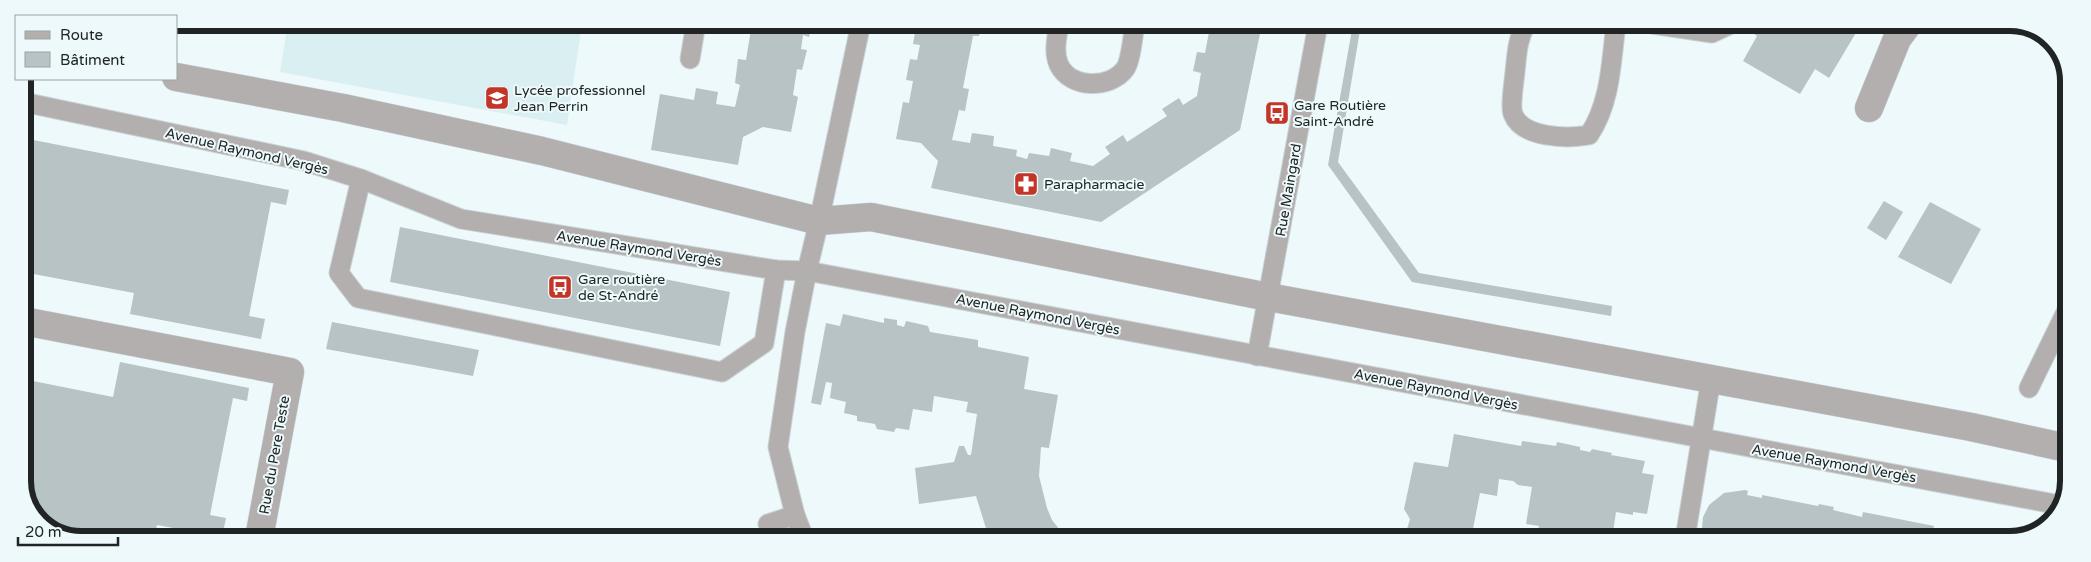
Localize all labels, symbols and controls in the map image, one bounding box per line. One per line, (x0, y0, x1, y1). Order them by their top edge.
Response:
legend (15, 15, 178, 80)
text: Route (60, 26, 103, 44)
text: Bâtiment (60, 51, 125, 69)
place label: Lycée professionnel Jean Perrin (514, 82, 646, 115)
school or university icon: Lycée professionnel Jean Perrin (484, 85, 510, 111)
place label: Gare Routière Saint-André (1294, 97, 1386, 130)
bus stop icon: Gare Routière Saint-André (1264, 100, 1290, 126)
street label: Avenue Raymond Vergès (164, 124, 330, 179)
street label: Rue Maingard (1272, 142, 1305, 238)
pharmacy icon: Parapharmacie (1013, 171, 1039, 197)
place label: Parapharmacie (1044, 176, 1144, 193)
street label: Avenue Raymond Vergès (555, 227, 723, 270)
place label: Gare routière de St-André (578, 271, 665, 304)
bus stop icon: Gare routière de St-André (547, 274, 573, 300)
street label: Avenue Raymond Vergès (954, 290, 1122, 339)
street label: Avenue Raymond Vergès (1352, 365, 1520, 414)
street label: Rue du Pere Teste (256, 394, 293, 516)
street label: Avenue Raymond Vergès (1750, 441, 1918, 486)
scale bar (18, 514, 118, 546)
text: 20 m (25, 523, 62, 541)

